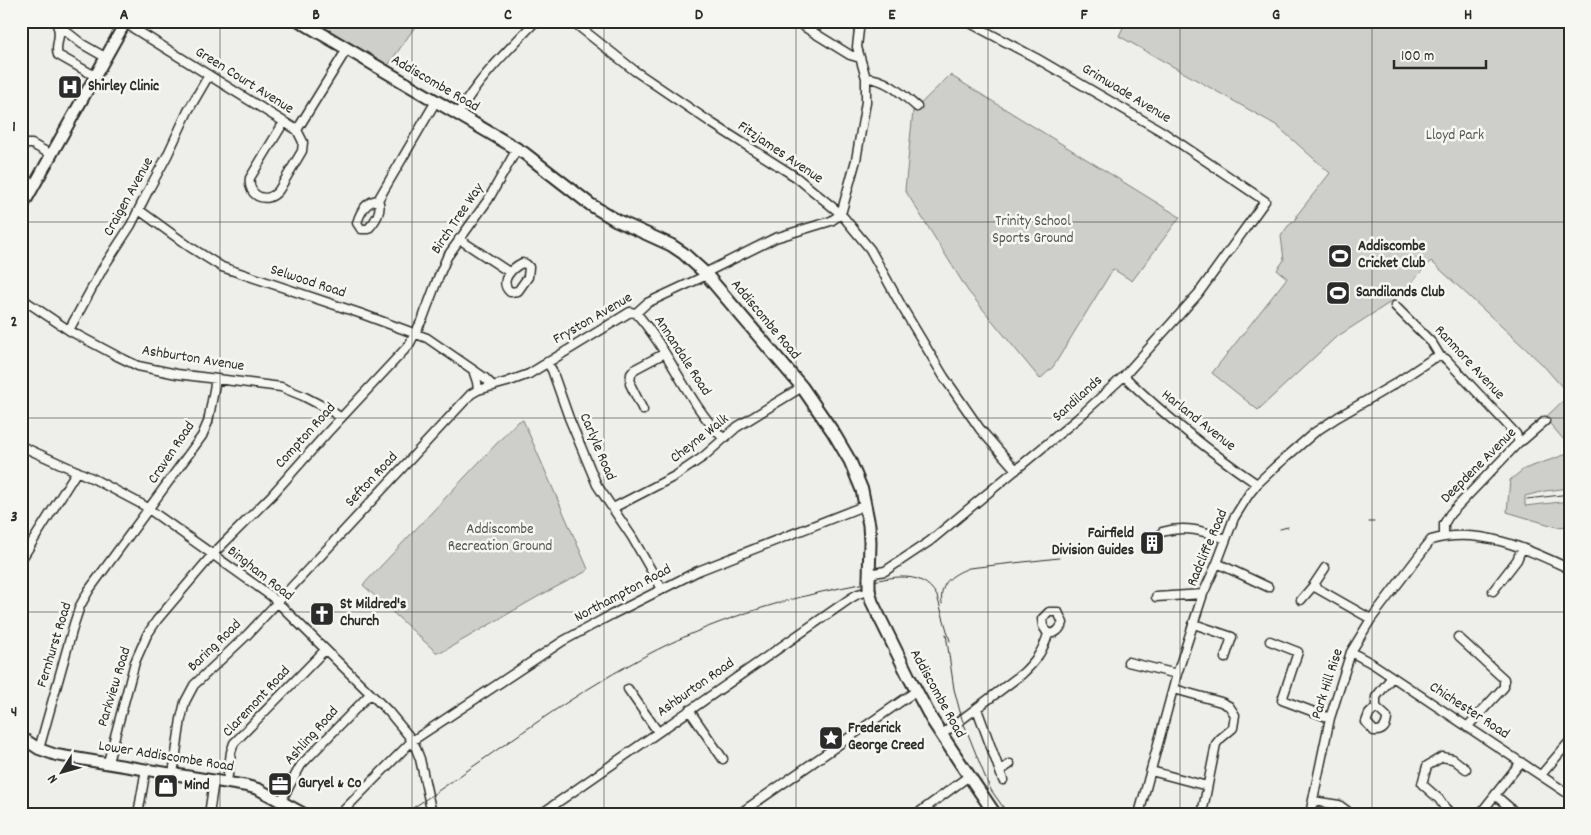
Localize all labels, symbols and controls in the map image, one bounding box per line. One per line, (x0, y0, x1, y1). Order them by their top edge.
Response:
text: A (120, 4, 129, 27)
text: B (312, 4, 320, 27)
text: C (504, 4, 512, 27)
text: D (695, 4, 704, 27)
text: E (888, 4, 896, 27)
text: F (1080, 4, 1088, 27)
text: G (1272, 4, 1280, 27)
text: H (1464, 4, 1472, 27)
scale bar (1394, 38, 1486, 70)
street label: Green Court Avenue (190, 42, 298, 120)
text: 100 m (1401, 46, 1434, 68)
street label: Addiscombe Road (387, 50, 483, 118)
street label: Grimwade Avenue (1077, 59, 1175, 130)
hospital icon: Shirley Clinic (57, 74, 83, 100)
place label: Shirley Clinic (88, 76, 159, 98)
text: 1 (12, 116, 16, 139)
street label: Fitzjames Avenue (733, 116, 828, 190)
park label: Lloyd Park (1426, 125, 1484, 147)
street label: Craigen Avenue (98, 153, 160, 241)
street label: Birch Tree Way (426, 178, 490, 259)
park label: Trinity School Sports Ground (992, 211, 1074, 250)
place label: Addiscombe Cricket Club (1358, 236, 1426, 275)
sports icon: Addiscombe Cricket Club (1327, 243, 1353, 269)
street label: Selwood Road (267, 259, 349, 305)
street label: Addiscombe Road (725, 275, 805, 365)
sports icon: Sandilands Club (1325, 280, 1351, 306)
place label: Sandilands Club (1356, 282, 1445, 304)
street label: Fryston Avenue (549, 287, 637, 351)
text: 2 (11, 311, 18, 334)
street label: Annandale Road (648, 312, 716, 400)
street label: Ranmore Avenue (1429, 321, 1510, 405)
street label: Ashburton Avenue (140, 340, 246, 378)
street label: Sandilands (1048, 370, 1108, 428)
street label: Harland Avenue (1156, 385, 1240, 457)
street label: Compton Road (270, 398, 342, 474)
street label: Cheyne Walk (666, 409, 734, 469)
street label: Carlyle Road (573, 410, 621, 484)
street label: Craven Road (143, 417, 201, 489)
street label: Deepdene Avenue (1436, 423, 1522, 509)
street label: Sefton Road (340, 447, 404, 513)
text: 3 (10, 506, 18, 529)
street label: Radcliffe Road (1182, 506, 1234, 590)
park label: Addiscombe Recreation Ground (448, 519, 552, 558)
place label: Fairfield Division Guides (1052, 523, 1134, 562)
building icon: Fairfield Division Guides (1139, 530, 1165, 556)
street label: Bingham Road (222, 541, 298, 607)
street label: Northampton Road (571, 559, 675, 629)
place label: St Mildred's Church (340, 594, 406, 633)
street label: Fernhurst Road (32, 600, 78, 690)
church icon: St Mildred's Church (309, 601, 335, 627)
street label: Baring Road (183, 615, 247, 677)
street label: Parkview Road (92, 644, 138, 730)
street label: Addiscombe Road (903, 645, 971, 743)
street label: Park Hill Rise (1306, 646, 1350, 722)
street label: Ashburton Road (653, 653, 739, 723)
street label: Claremont Road (218, 661, 296, 743)
street label: Chichester Road (1424, 677, 1514, 745)
text: 4 (11, 701, 17, 724)
street label: Ashling Road (280, 702, 344, 770)
place label: Frederick George Creed (848, 718, 924, 757)
place icon: Frederick George Creed (818, 725, 844, 751)
street label: Lower Addiscombe Road (97, 735, 235, 779)
north arrow (38, 748, 88, 798)
text: N (43, 770, 63, 787)
office icon: Guryel & Co (267, 771, 293, 797)
shop icon: Mind (153, 773, 179, 799)
place label: Guryel & Co (298, 773, 362, 795)
place label: Mind (184, 775, 210, 797)

